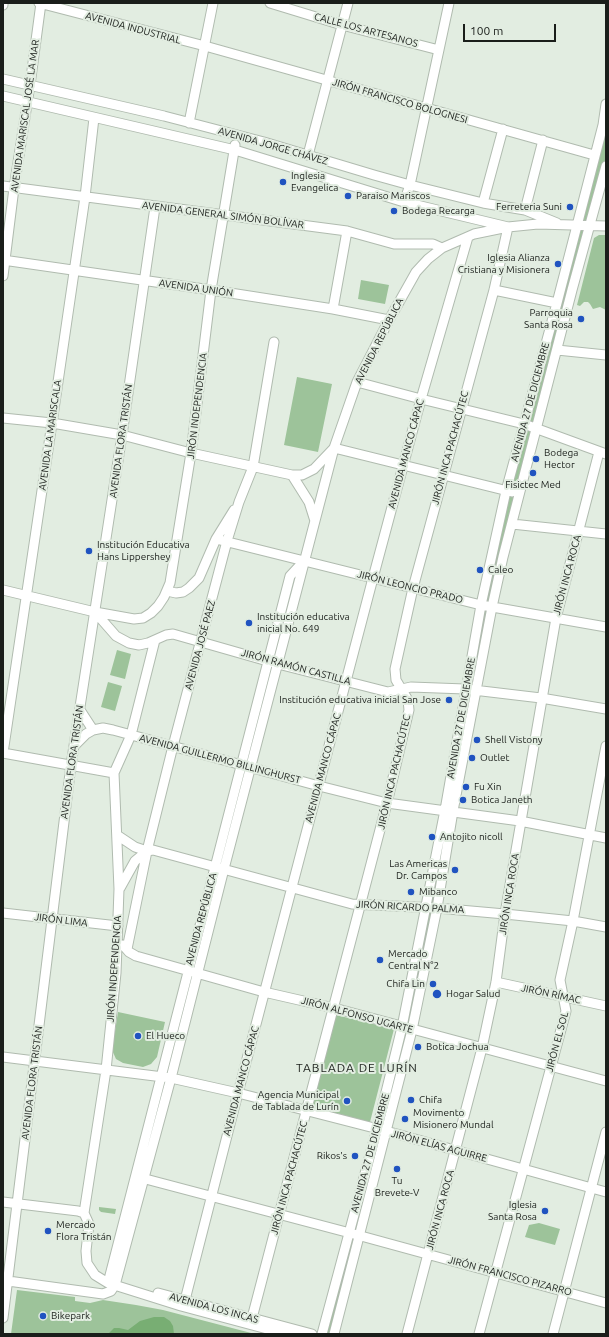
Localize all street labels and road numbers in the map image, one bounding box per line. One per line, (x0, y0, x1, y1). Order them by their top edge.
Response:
street label: AVENIDA INDUSTRIAL (84, 10, 182, 46)
street label: CALLE LOS ARTESANOS (313, 10, 419, 50)
street label: AVENIDA MARISCAL JOSÉ LA MAR (8, 39, 42, 193)
street label: JIRÓN FRANCISCO BOLOGNESI (331, 76, 469, 126)
street label: AVENIDA JORGE CHÁVEZ (217, 125, 329, 167)
street label: AVENIDA GENERAL SIMÓN BOLÍVAR (141, 199, 305, 231)
street label: AVENIDA UNIÓN (158, 277, 234, 299)
street label: AVENIDA REPÚBLICA (352, 296, 406, 386)
street label: AVENIDA 27 DE DICIEMBRE (508, 341, 552, 463)
street label: JIRÓN INDEPENDENCIA (185, 352, 209, 460)
street label: AVENIDA LA MARISCALA (36, 379, 64, 491)
street label: AVENIDA FLORA TRISTÁN (107, 383, 135, 499)
street label: JIRÓN INCA PACHACÚTEC (429, 390, 471, 506)
street label: AVENIDA MANCO CÁPAC (386, 398, 426, 510)
street label: JIRÓN INCA ROCA (551, 534, 583, 616)
street label: JIRÓN LEONCIO PRADO (356, 568, 464, 606)
street label: AVENIDA JOSÉ PAEZ (182, 599, 218, 691)
street label: JIRÓN RAMÓN CASTILLA (240, 647, 352, 687)
street label: AVENIDA 27 DE DICIEMBRE (444, 657, 478, 779)
street label: AVENIDA FLORA TRISTÁN (58, 704, 86, 820)
street label: AVENIDA MANCO CÁPAC (303, 712, 343, 824)
street label: JIRÓN INCA PACHACÚTEC (375, 713, 413, 831)
street label: AVENIDA GUILLERMO BILLINGHURST (138, 732, 302, 786)
street label: JIRÓN INCA ROCA (497, 852, 521, 936)
street label: AVENIDA REPÚBLICA (183, 872, 219, 966)
street label: JIRÓN RICARDO PALMA (356, 898, 464, 916)
street label: JIRÓN LIMA (34, 911, 88, 929)
street label: JIRÓN INDEPENDENCIA (104, 915, 124, 1023)
street label: JIRÓN RÍMAC (520, 982, 582, 1006)
street label: JIRÓN ALFONSO UGARTE (300, 994, 414, 1036)
street label: JIRÓN EL SOL (543, 1011, 571, 1073)
street label: AVENIDA FLORA TRISTÁN (19, 1025, 45, 1141)
street label: AVENIDA MANCO CÁPAC (221, 1025, 261, 1137)
street label: AVENIDA 27 DE DICIEMBRE (348, 1092, 392, 1214)
street label: JIRÓN INCA PACHACÚTEC (268, 1120, 310, 1236)
street label: JIRÓN ELÍAS AGUIRRE (390, 1127, 488, 1165)
street label: JIRÓN INCA ROCA (424, 1169, 456, 1251)
street label: JIRÓN FRANCISCO PIZARRO (447, 1254, 573, 1298)
street label: AVENIDA LOS INCAS (168, 1290, 260, 1326)

